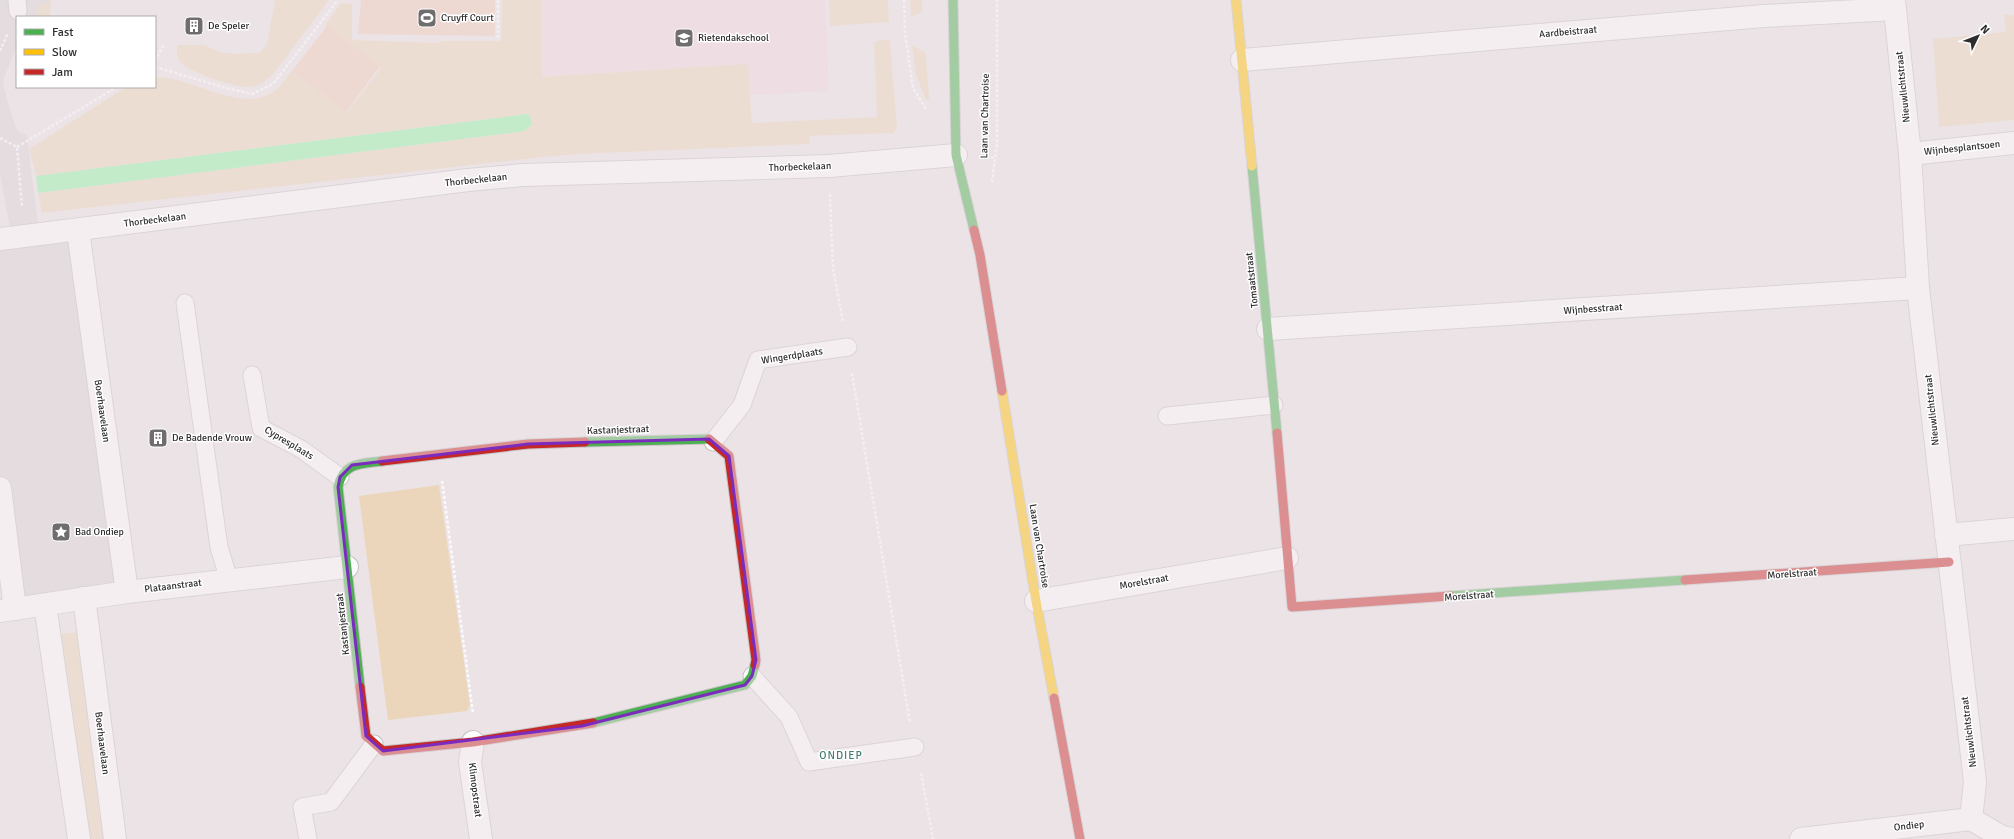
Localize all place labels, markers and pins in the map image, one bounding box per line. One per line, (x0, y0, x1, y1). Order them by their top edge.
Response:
sports icon: Cruyff Court (416, 7, 438, 29)
place label: Cruyff Court (441, 12, 494, 24)
building icon: De Speler (183, 15, 205, 37)
place label: De Speler (208, 20, 249, 32)
school or university icon: Rietendakschool (673, 27, 695, 49)
place label: Rietendakschool (698, 32, 769, 44)
building icon: De Badende Vrouw (147, 427, 169, 449)
place label: De Badende Vrouw (172, 432, 253, 444)
place icon: Bad Ondiep (50, 521, 72, 543)
place label: Bad Ondiep (75, 526, 124, 538)

